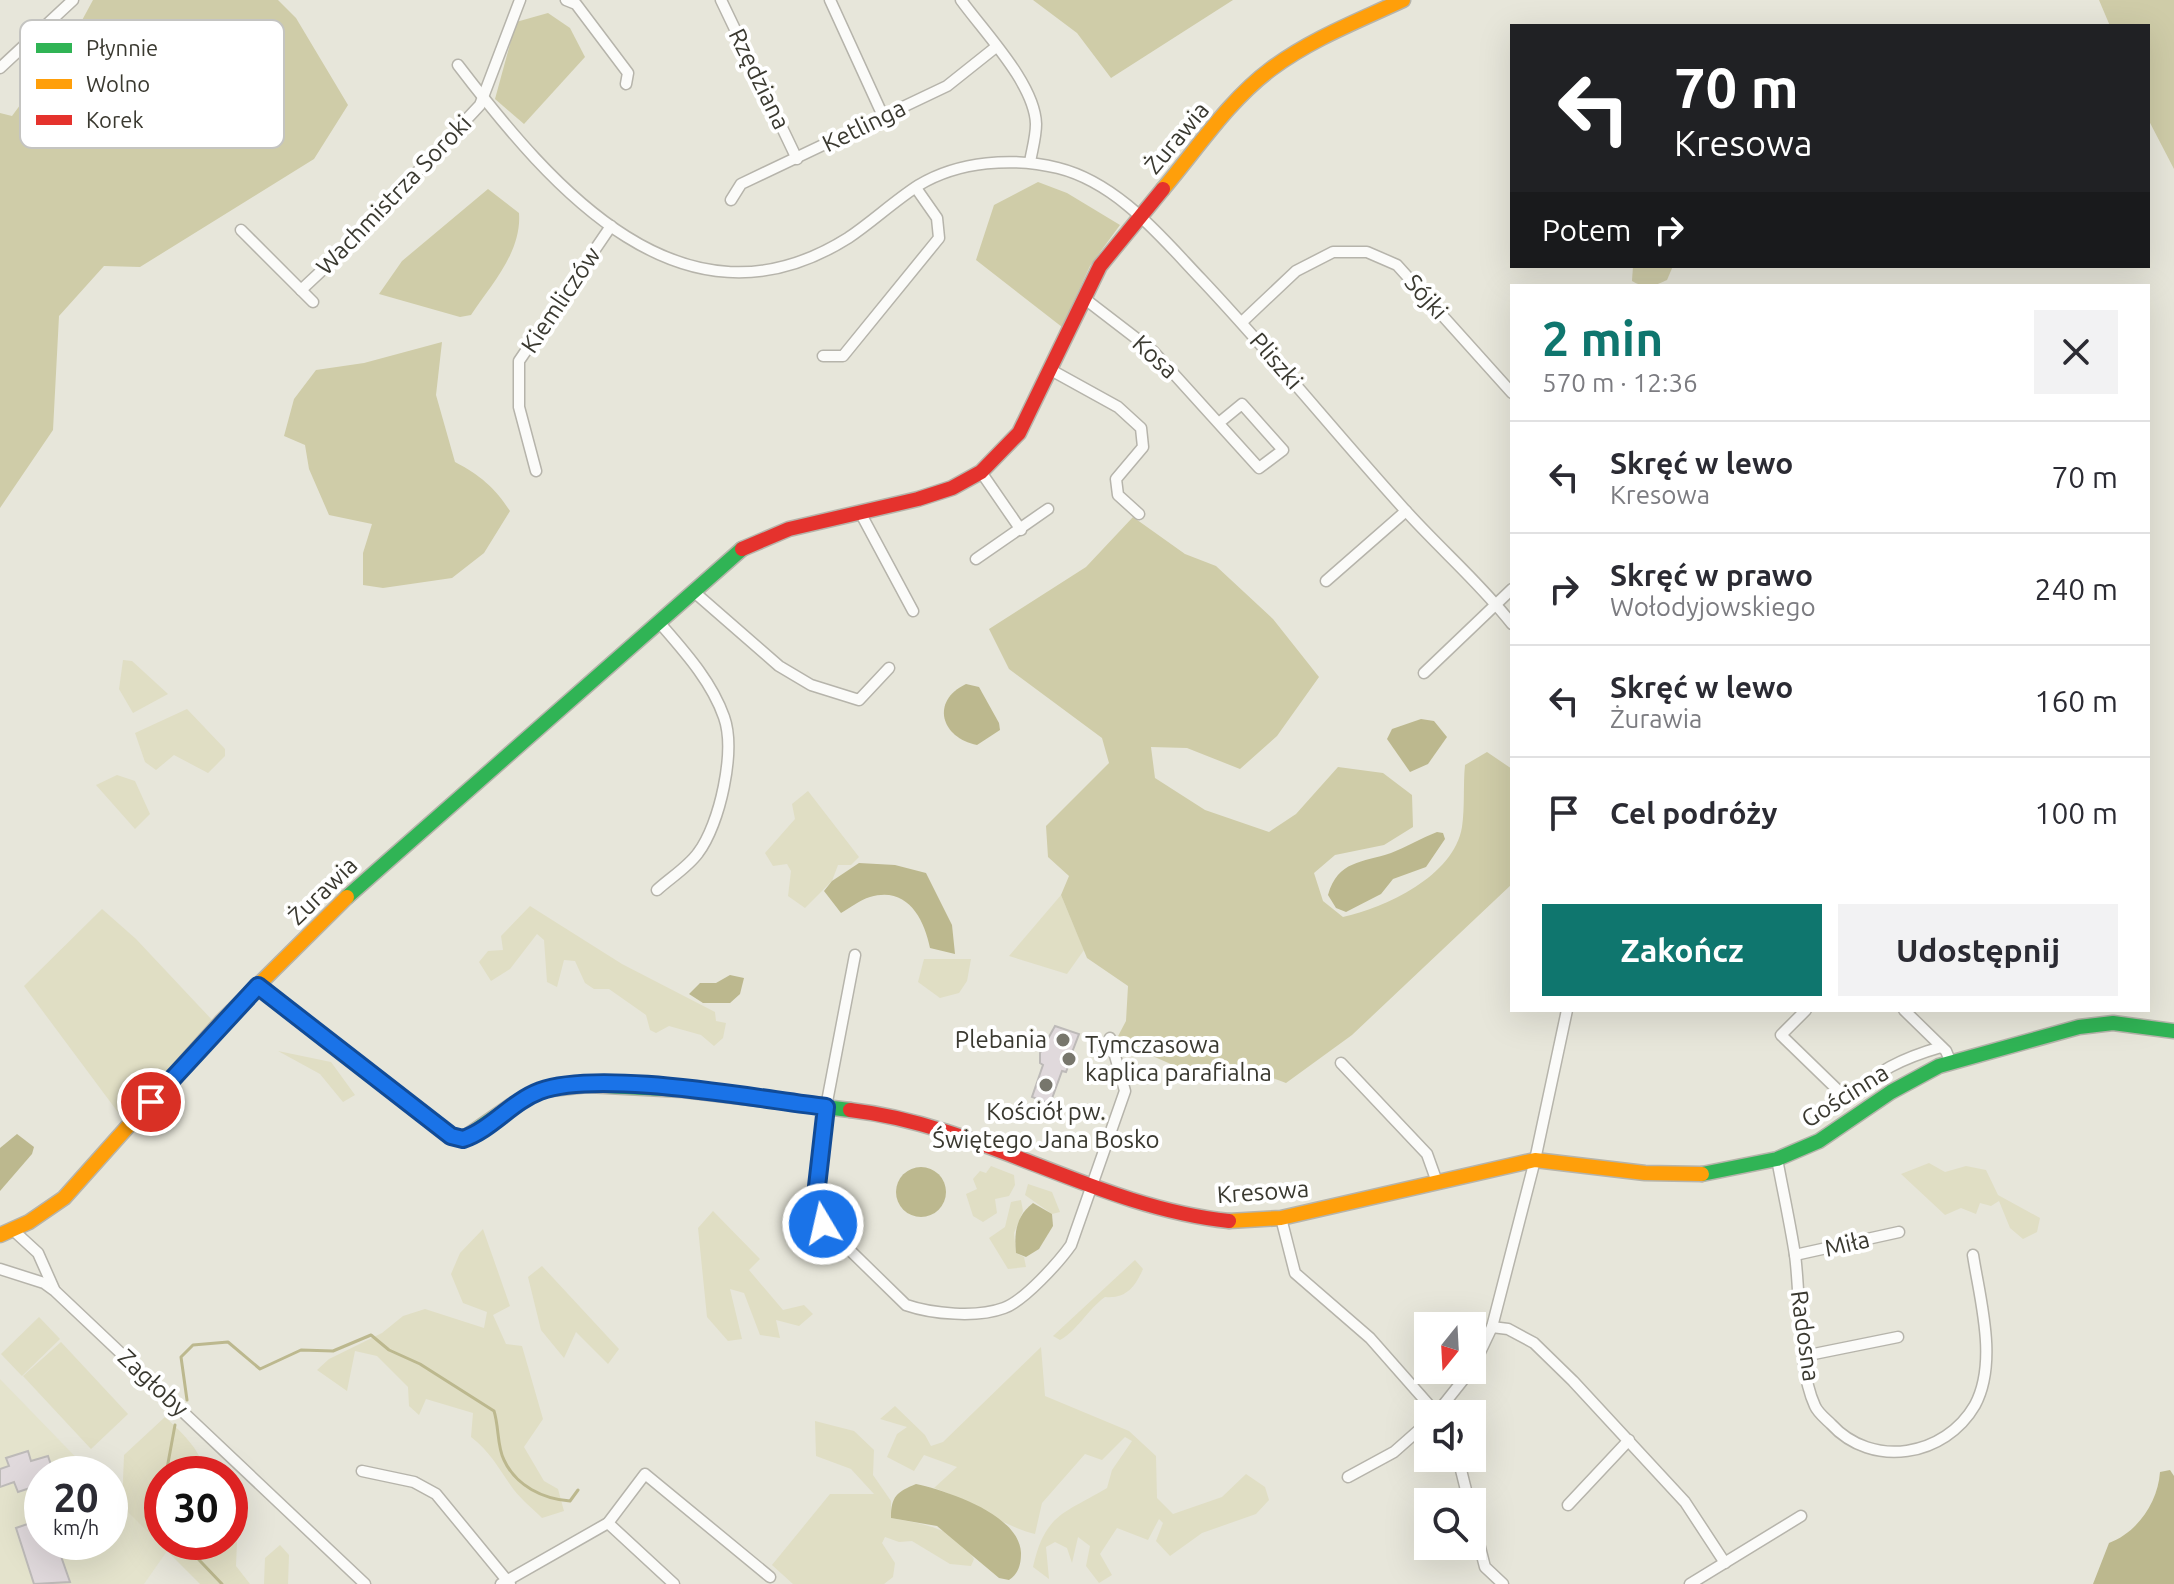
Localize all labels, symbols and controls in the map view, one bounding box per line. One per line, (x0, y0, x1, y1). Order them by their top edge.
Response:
legend (20, 20, 284, 148)
street label: Rzędziana (724, 24, 795, 133)
text: Płynnie (86, 35, 158, 60)
icon: left (1542, 56, 1646, 160)
text: 70 m (1674, 56, 1799, 119)
text: Wolno (86, 71, 150, 96)
street label: Ketlinga (818, 94, 910, 157)
street label: Żurawia (1139, 96, 1214, 179)
text: Korek (86, 107, 144, 132)
street label: Wachmistrza Soroki (311, 109, 477, 280)
text: Kresowa (1674, 122, 1812, 163)
icon: right (1647, 208, 1691, 252)
text: Potem (1542, 213, 1631, 247)
street label: Kiemliczów (515, 241, 606, 358)
street label: Sójki (1399, 269, 1453, 324)
button: close (2034, 310, 2118, 394)
text: 2 min (1542, 311, 1663, 365)
street label: Pliszki (1245, 327, 1308, 394)
street label: Kosa (1127, 329, 1183, 384)
text: 570 m · 12:36 (1542, 368, 1698, 397)
text: Skręć w lewo (1610, 446, 1793, 480)
icon: left (1542, 455, 1586, 499)
text: 70 m (2051, 460, 2118, 494)
text: Kresowa (1610, 480, 1710, 509)
text: Skręć w prawo (1610, 558, 1813, 592)
icon: right (1542, 567, 1586, 611)
text: 240 m (2034, 572, 2118, 606)
text: Wołodyjowskiego (1610, 592, 1816, 621)
text: Skręć w lewo (1610, 670, 1793, 704)
icon: left (1542, 679, 1586, 723)
text: 160 m (2034, 684, 2118, 718)
text: Żurawia (1610, 704, 1702, 733)
icon: arrive (1542, 791, 1586, 835)
text: Cel podróży (1610, 796, 1777, 830)
text: 100 m (2034, 796, 2118, 830)
street label: Żurawia (283, 851, 363, 930)
button: Zakończ (1542, 904, 1822, 996)
button: Udostępnij (1838, 904, 2118, 996)
place label: Plebania (955, 1026, 1047, 1053)
marker: Plebania (1054, 1031, 1072, 1049)
place label: Tymczasowa kaplica parafialna (1085, 1031, 1272, 1086)
marker: Tymczasowa kaplica parafialna (1060, 1050, 1078, 1068)
street label: Gościnna (1796, 1058, 1893, 1133)
pin (117, 1068, 185, 1136)
marker: Kościół pw. Świętego Jana Bosko (1037, 1076, 1055, 1094)
icon: arrive (129, 1080, 173, 1124)
place label: Kościół pw. Świętego Jana Bosko (932, 1098, 1160, 1153)
street label: Kresowa (1216, 1175, 1310, 1208)
position arrow (781, 1182, 865, 1266)
street label: Miła (1822, 1225, 1872, 1262)
street label: Radosna (1786, 1289, 1825, 1383)
north arrow (1414, 1312, 1486, 1384)
map controls (1414, 1312, 1486, 1560)
street label: Zagłoby (113, 1344, 194, 1422)
button: sound (1414, 1400, 1486, 1472)
speed limit sign: 30 (144, 1456, 248, 1560)
text: 20 (53, 1475, 99, 1520)
button: search (1414, 1488, 1486, 1560)
text: km/h (53, 1516, 99, 1539)

